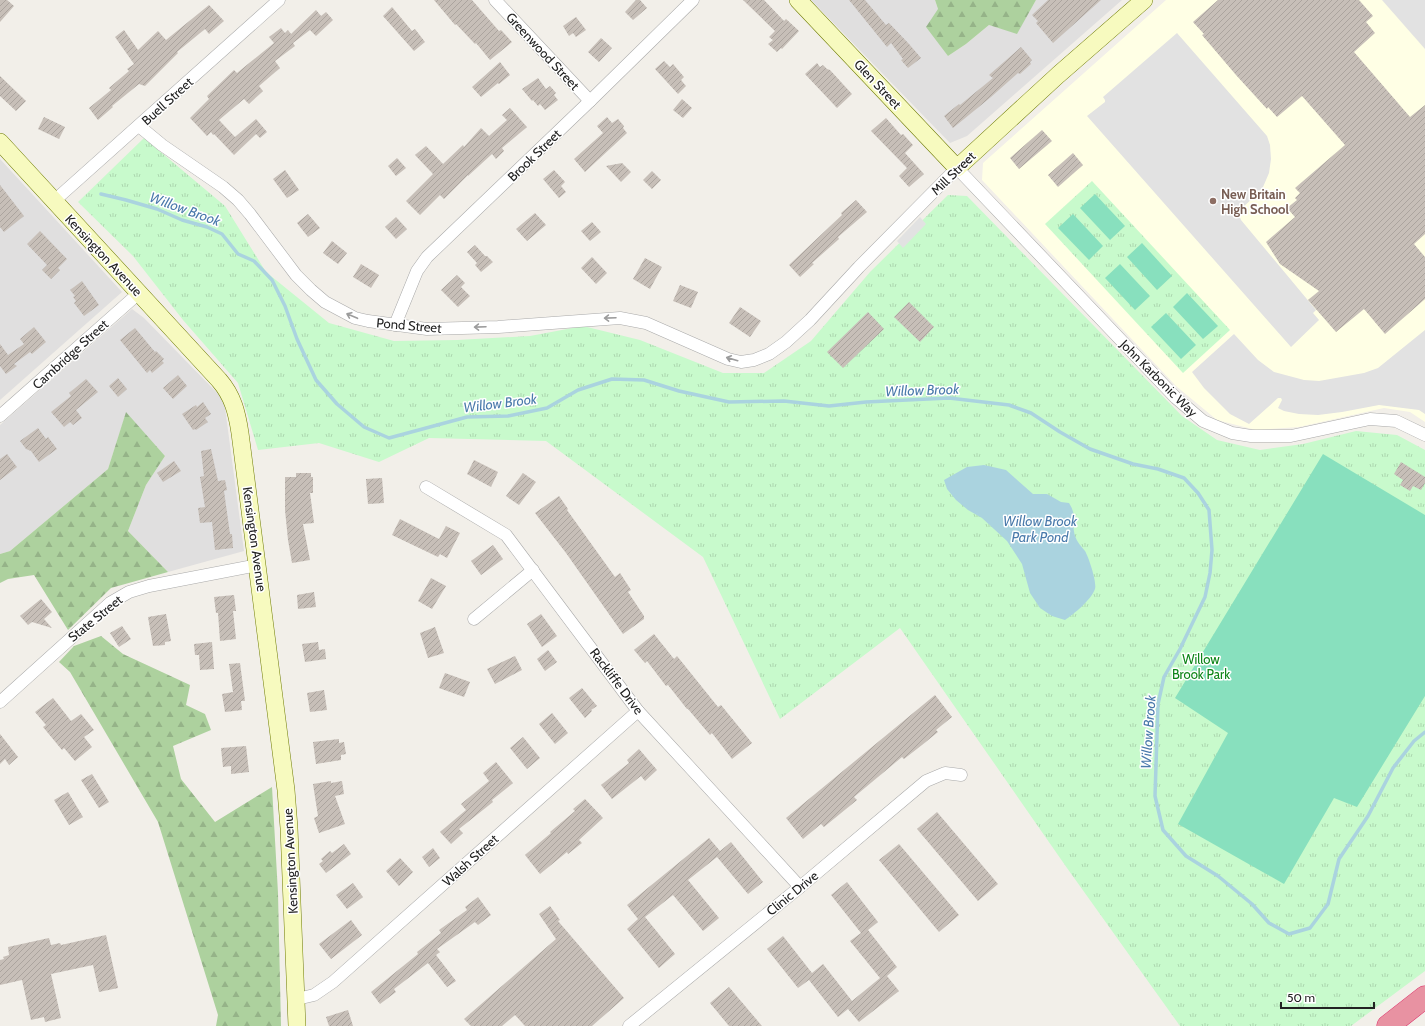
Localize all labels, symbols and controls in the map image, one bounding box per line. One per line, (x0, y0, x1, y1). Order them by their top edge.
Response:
street label: Greenwood Street (503, 9, 583, 94)
street label: Glen Street (851, 56, 905, 113)
street label: Buell Street (138, 73, 196, 128)
street label: Brook Street (504, 125, 564, 184)
street label: Mill Street (927, 147, 979, 198)
place label: New Britain High School (1221, 186, 1290, 217)
water label: Willow Brook (147, 188, 224, 230)
marker: New Britain High School (1208, 196, 1218, 206)
street label: Kensington Avenue (62, 211, 146, 299)
one-way arrow (346, 312, 358, 319)
street label: Pond Street (376, 314, 443, 336)
one-way arrow (604, 314, 617, 322)
street label: Cambridge Street (29, 315, 112, 392)
one-way arrow (474, 323, 487, 331)
street label: John Karbonic Way (1116, 335, 1201, 420)
one-way arrow (726, 355, 739, 362)
water label: Willow Brook (885, 380, 960, 400)
water label: Willow Brook (462, 389, 539, 416)
street label: Kensington Avenue (240, 486, 270, 593)
water label: Willow Brook Park Pond (1003, 512, 1078, 546)
street label: State Street (65, 591, 126, 645)
street label: Rackliffe Drive (587, 645, 647, 718)
park label: Willow Brook Park (1172, 651, 1230, 682)
water label: Willow Brook (1136, 693, 1160, 769)
street label: Kensington Avenue (279, 808, 301, 914)
street label: Walsh Street (439, 830, 502, 889)
street label: Clinic Drive (763, 867, 821, 919)
scale bar (1281, 984, 1374, 1010)
text: 50 m (1287, 990, 1315, 1005)

